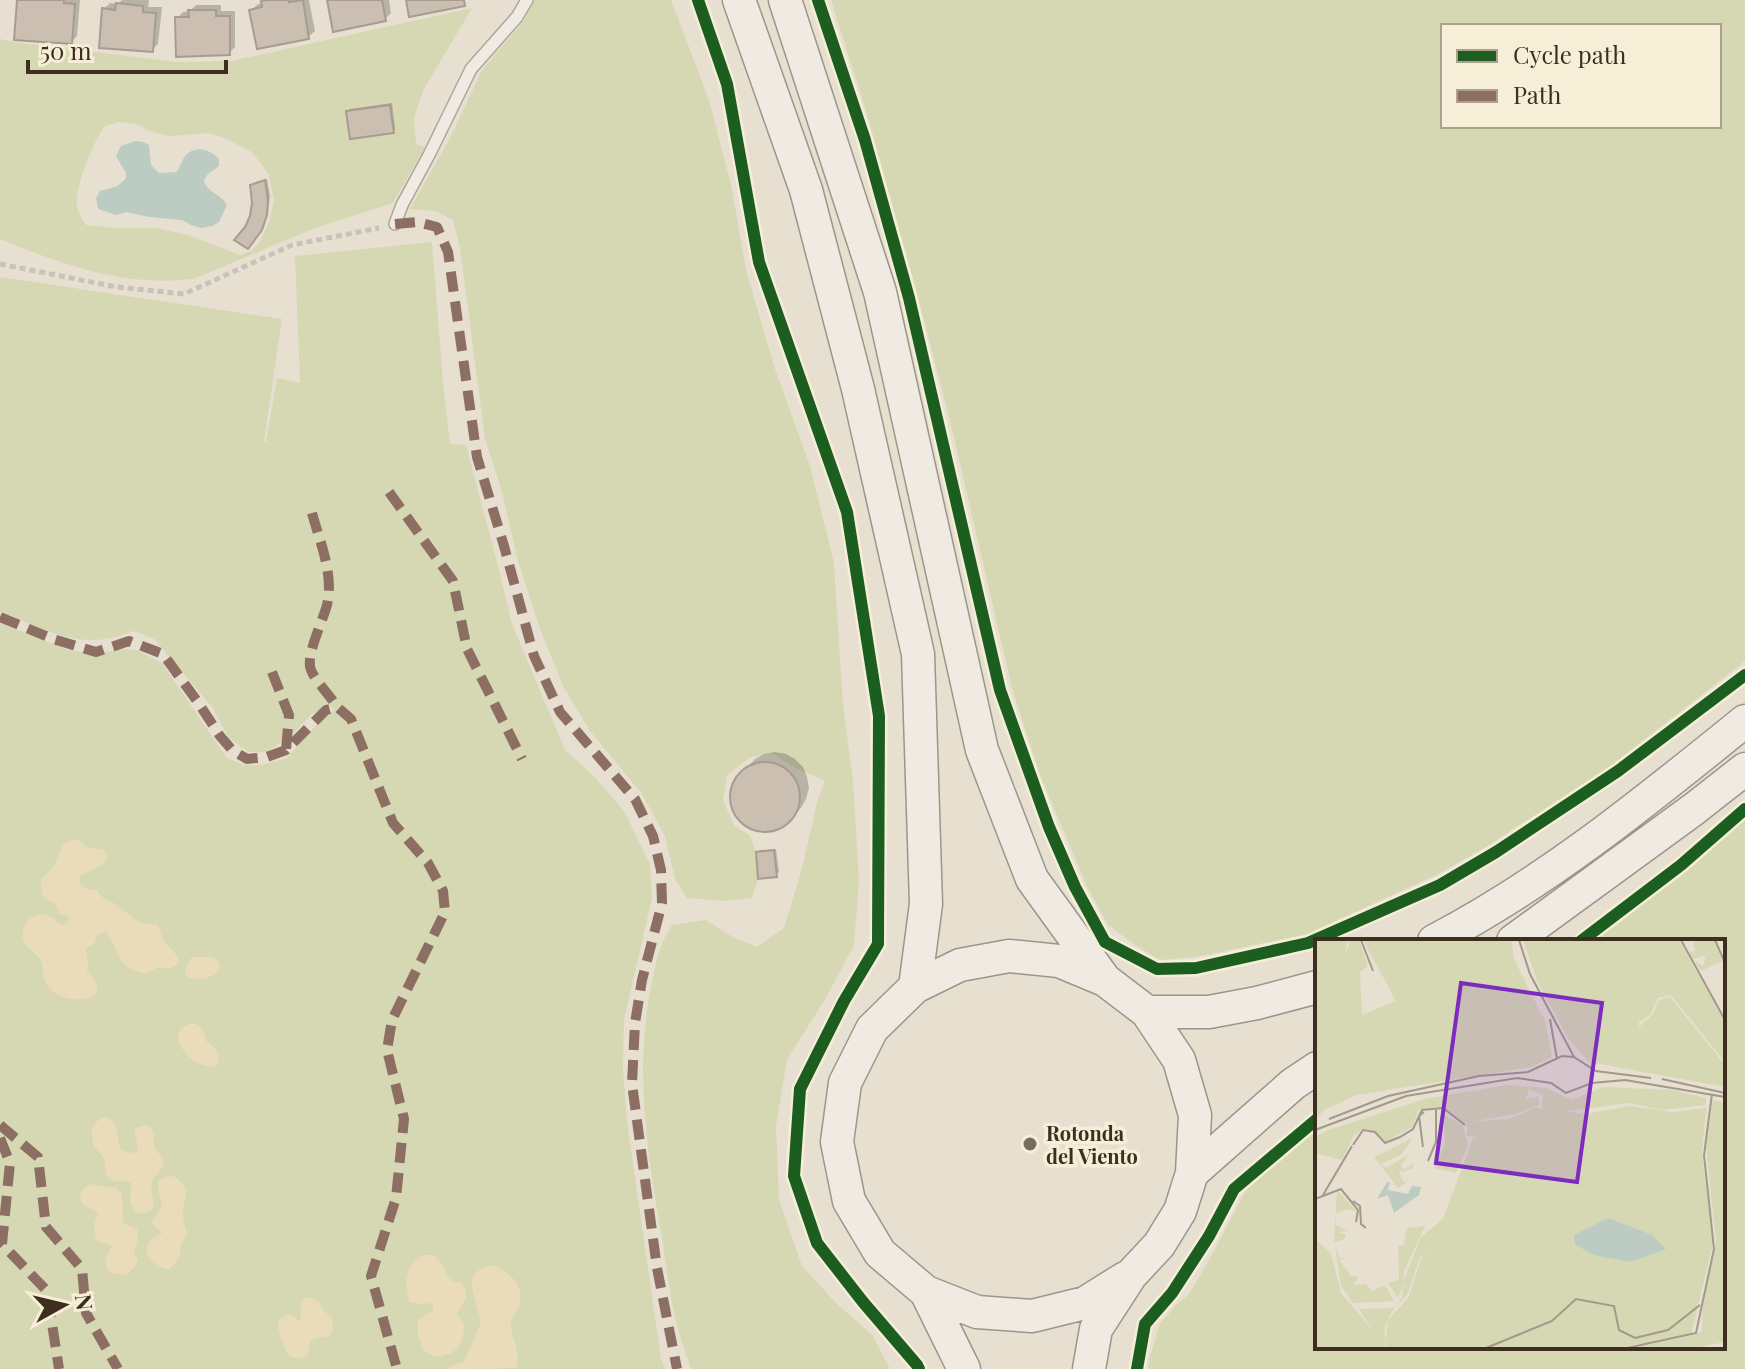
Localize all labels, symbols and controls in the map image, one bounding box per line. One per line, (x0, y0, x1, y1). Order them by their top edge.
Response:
scale bar (28, 24, 226, 74)
legend (1441, 24, 1721, 128)
text: 50 m (40, 34, 92, 66)
text: Cycle path (1513, 38, 1626, 70)
text: Path (1513, 78, 1561, 110)
inset map (1315, 939, 1725, 1349)
place label: Rotonda del Viento (1046, 1119, 1138, 1169)
marker: Rotonda del Viento (1021, 1135, 1039, 1153)
north arrow (24, 1265, 104, 1345)
text: N (69, 1292, 101, 1312)

